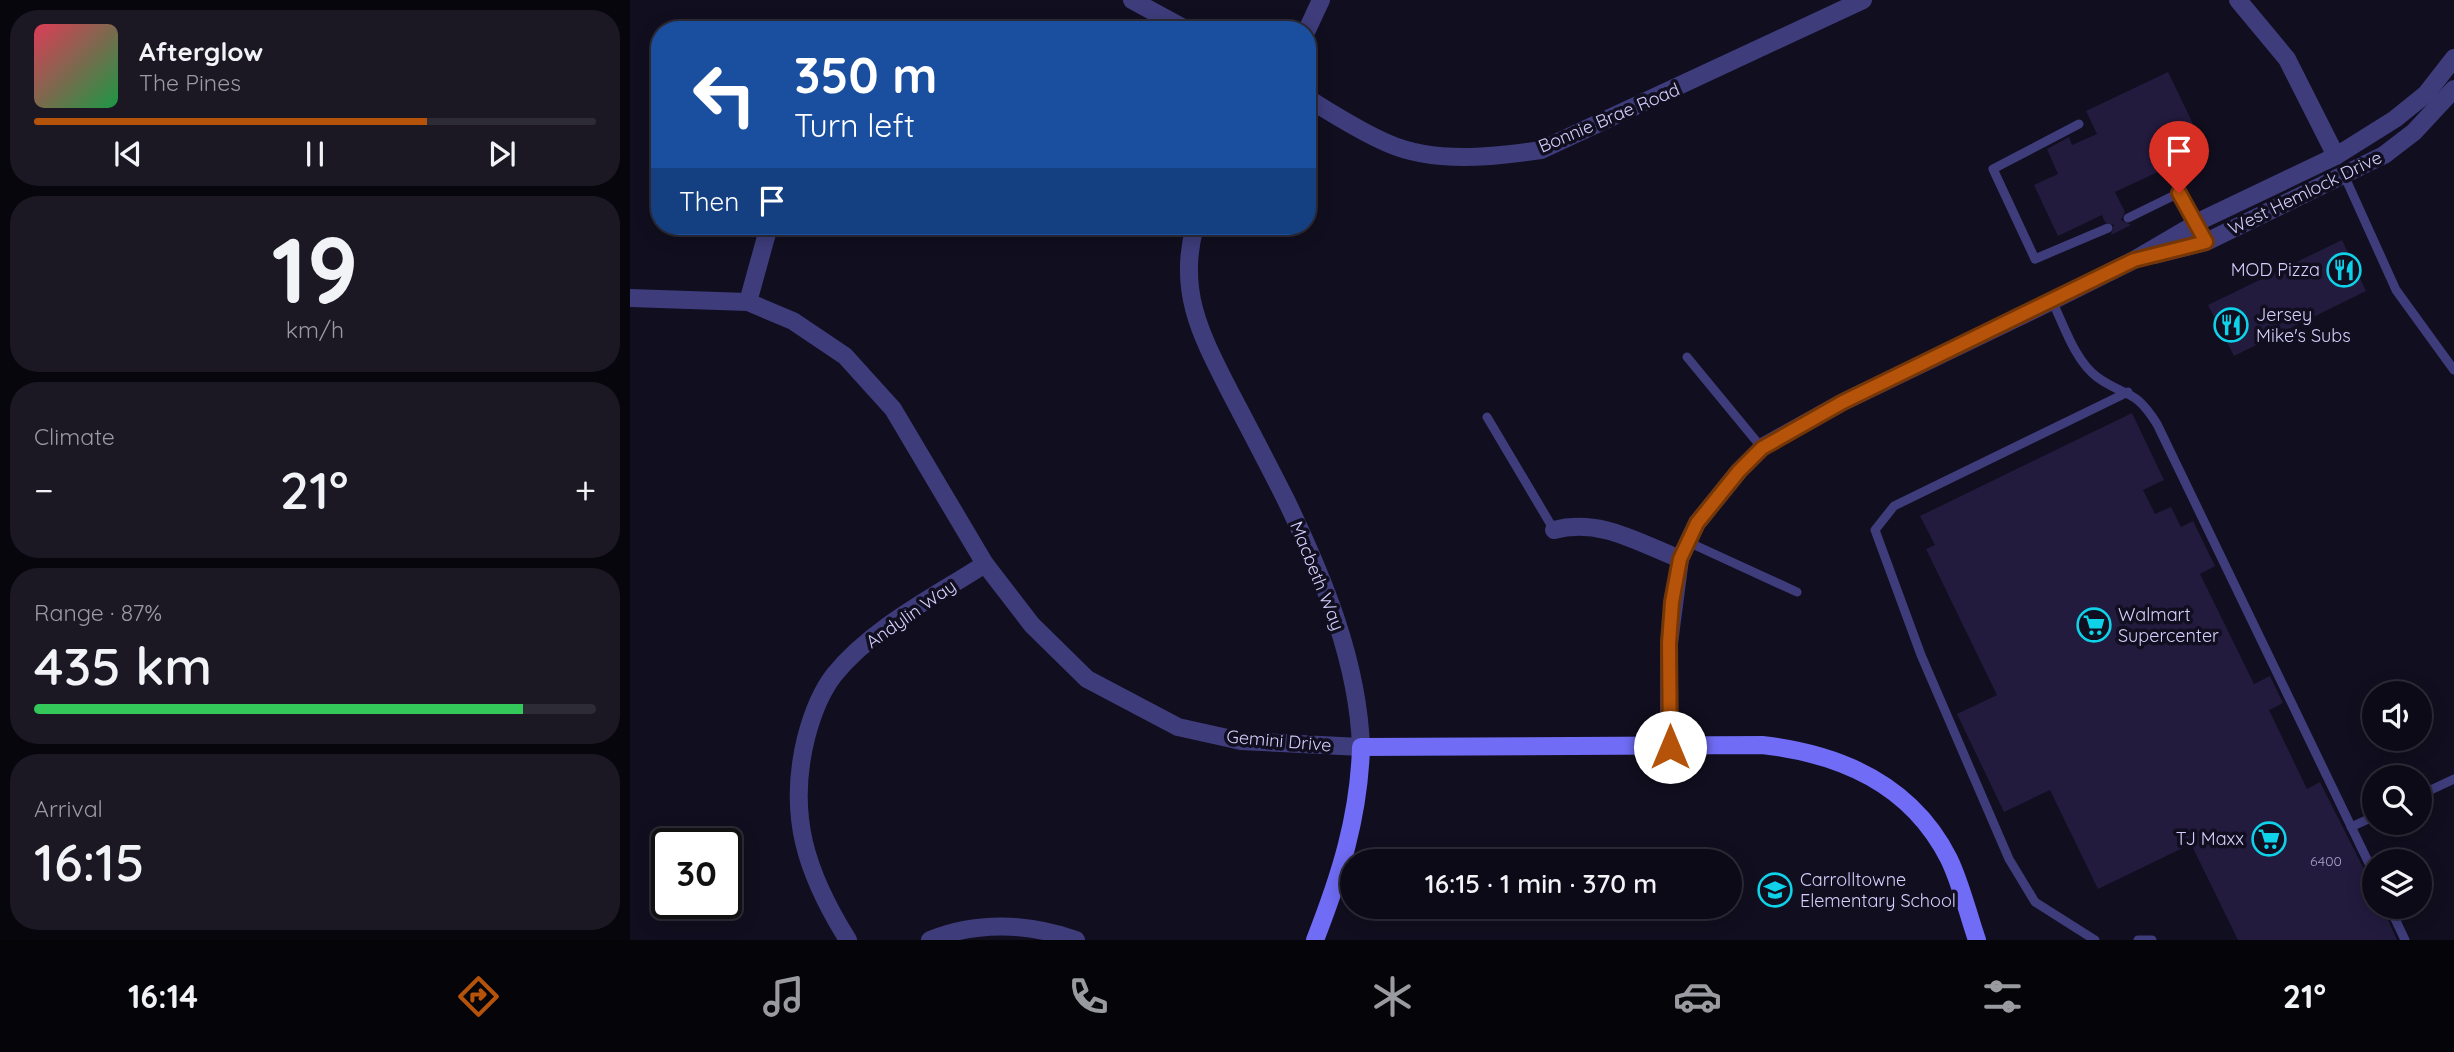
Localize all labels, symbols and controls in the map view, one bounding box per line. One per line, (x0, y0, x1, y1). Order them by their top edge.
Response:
text: Afterglow (139, 35, 263, 68)
text: 350 m (794, 44, 938, 105)
icon: left (679, 49, 770, 140)
text: The Pines (139, 68, 241, 97)
street label: Bonnie Brae Road (1535, 77, 1683, 158)
text: Turn left (794, 105, 915, 145)
pin (2149, 121, 2209, 193)
icon: arrive (2160, 132, 2198, 170)
icon: previous (109, 135, 147, 173)
icon: pause (296, 135, 334, 173)
icon: next (483, 135, 521, 173)
street label: West Hemlock Drive (2224, 145, 2385, 240)
icon: arrive (753, 182, 791, 220)
text: Then (679, 185, 739, 218)
text: 19 (271, 212, 359, 326)
restaurant icon: MOD Pizza (2325, 251, 2363, 289)
place label: MOD Pizza (2231, 258, 2320, 281)
place label: Jersey Mike's Subs (2256, 303, 2351, 347)
restaurant icon: Jersey Mike's Subs (2212, 306, 2250, 344)
text: km/h (286, 315, 344, 344)
text: Climate (34, 422, 115, 451)
text: 21° (280, 457, 348, 522)
text: − (34, 466, 54, 514)
text: + (575, 466, 596, 514)
street label: Macbeth Way (1285, 518, 1350, 634)
street label: Andylin Way (861, 574, 960, 653)
text: Range · 87% (34, 598, 162, 627)
place label: Walmart Supercenter (2118, 603, 2219, 647)
supermarket icon: Walmart Supercenter (2075, 606, 2113, 644)
text: 435 km (34, 633, 212, 698)
map controls (2362, 681, 2432, 919)
button: sound (2362, 681, 2432, 751)
position arrow (1633, 710, 1707, 784)
street label: Gemini Drive (1226, 724, 1333, 757)
button: search (2362, 765, 2432, 835)
text: Arrival (34, 794, 103, 823)
supermarket icon: TJ Maxx (2250, 820, 2288, 858)
place label: TJ Maxx (2176, 827, 2244, 850)
speed limit sign: 30 (651, 828, 742, 919)
text: 16:15 (34, 829, 144, 894)
button: layers (2362, 849, 2432, 919)
house number: 6400 (2310, 852, 2342, 870)
text: 16:15 · 1 min · 370 m (1425, 867, 1657, 900)
place label: Carrolltowne Elementary School (1800, 868, 1956, 912)
school or university icon: Carrolltowne Elementary School (1756, 871, 1794, 909)
icon: directions (454, 972, 503, 1021)
icon: music (759, 972, 808, 1021)
icon: phone (1064, 972, 1113, 1021)
icon: climate (1368, 972, 1417, 1021)
icon: car (1673, 972, 1722, 1021)
icon: filters (1978, 972, 2027, 1021)
text: 16:14 (128, 976, 198, 1016)
text: 21° (2283, 976, 2326, 1016)

